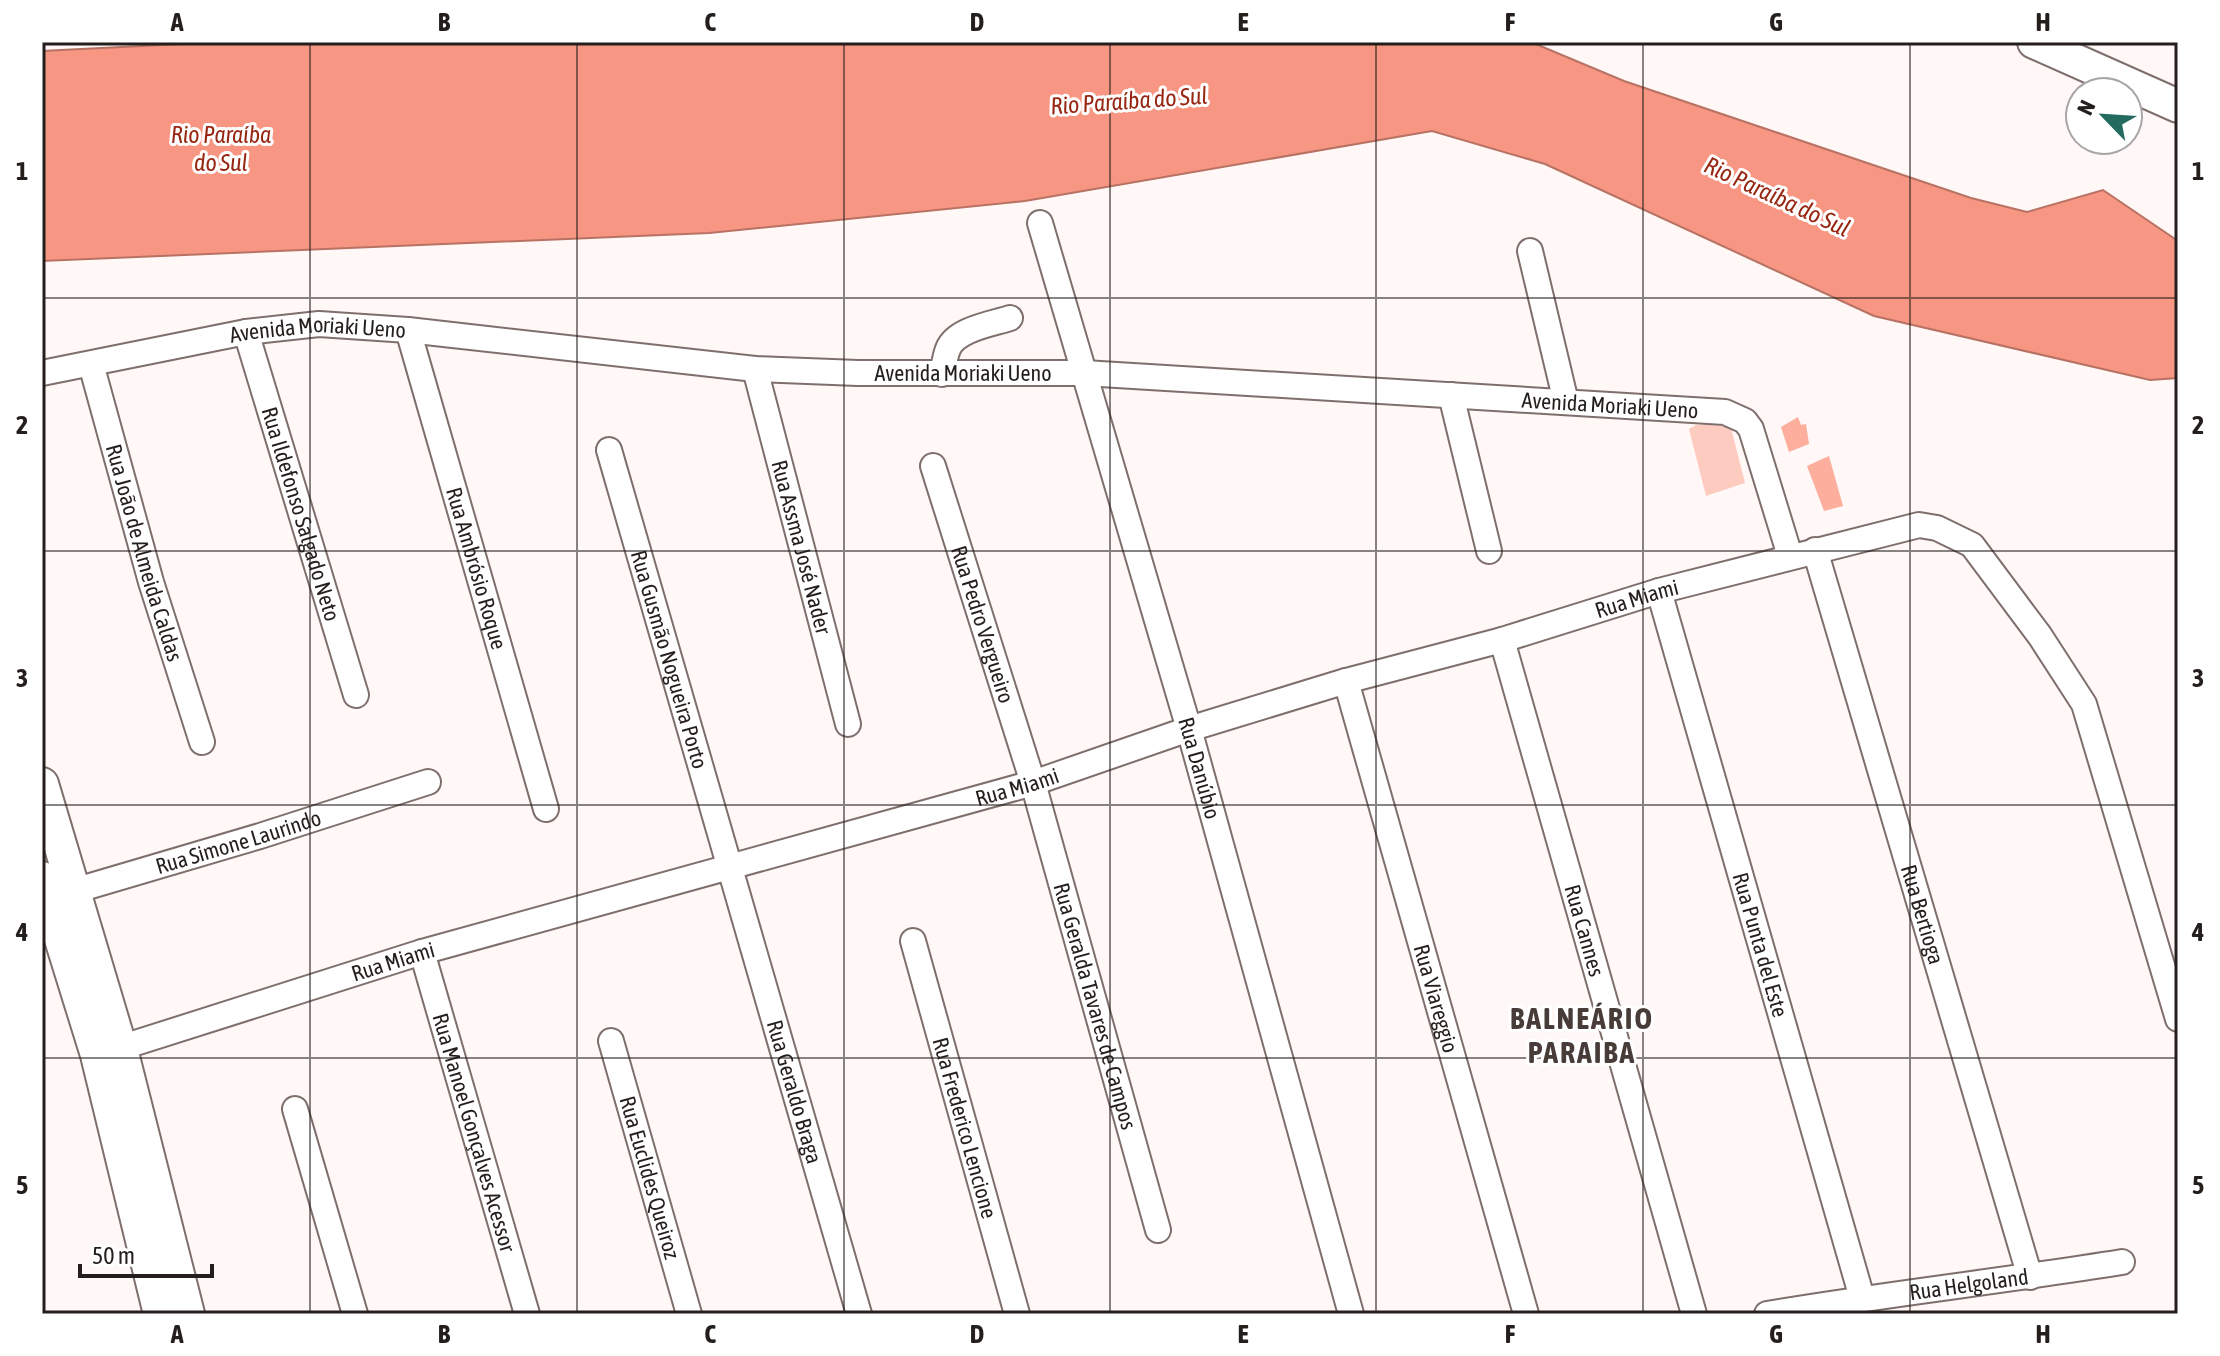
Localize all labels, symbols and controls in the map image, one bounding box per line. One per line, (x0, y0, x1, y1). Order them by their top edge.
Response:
text: A (170, 7, 184, 37)
text: B (438, 7, 451, 37)
text: C (704, 7, 716, 37)
text: D (970, 7, 984, 37)
text: E (1237, 7, 1249, 37)
text: F (1505, 7, 1516, 37)
text: G (1769, 7, 1783, 37)
text: H (2035, 7, 2051, 37)
north arrow (2064, 76, 2144, 156)
water label: Rio Paraíba do Sul (1049, 82, 1209, 119)
text: N (2071, 96, 2100, 119)
water label: Rio Paraíba do Sul (171, 121, 271, 176)
water label: Rio Paraíba do Sul (1700, 151, 1854, 242)
text: 1 (16, 156, 28, 186)
text: 1 (2192, 156, 2204, 186)
street label: Avenida Moriaki Ueno (227, 311, 407, 348)
street label: Avenida Moriaki Ueno (874, 360, 1052, 386)
street label: Avenida Moriaki Ueno (1521, 387, 1699, 423)
street label: Rua Ildefonso Salgado Neto (256, 404, 346, 624)
text: 2 (16, 410, 28, 440)
text: 2 (2192, 410, 2204, 440)
street label: Rua João de Almeida Caldas (101, 441, 188, 665)
street label: Rua Assma José Nader (766, 457, 837, 637)
street label: Rua Ambrósio Roque (441, 484, 512, 652)
street label: Rua Pedro Vergueiro (946, 542, 1020, 706)
street label: Rua Gusmão Nogueira Porto (626, 547, 713, 772)
street label: Rua Miami (1592, 574, 1681, 623)
text: 3 (16, 663, 28, 693)
text: 3 (2192, 663, 2204, 693)
street label: Rua Danúbio (1173, 714, 1226, 822)
street label: Rua Miami (972, 762, 1062, 811)
street label: Rua Simone Laurindo (152, 804, 324, 879)
street label: Rua Bertioga (1896, 861, 1950, 967)
street label: Rua Punta del Este (1727, 869, 1794, 1020)
street label: Rua Geralda Tavares de Campos (1049, 880, 1142, 1133)
street label: Rua Cannes (1559, 882, 1610, 980)
text: 4 (15, 917, 28, 947)
text: 4 (2191, 917, 2204, 947)
street label: Rua Miami (348, 936, 437, 987)
street label: Rua Viareggio (1409, 941, 1464, 1056)
district label: BALNEÁRIO PARAIBA (1510, 1001, 1654, 1069)
street label: Rua Manoel Gonçalves Acessor (427, 1010, 521, 1255)
street label: Rua Geraldo Braga (762, 1017, 828, 1167)
street label: Rua Frederico Lencione (928, 1034, 1003, 1221)
street label: Rua Euclides Queiroz (614, 1093, 686, 1262)
text: 5 (16, 1170, 28, 1200)
text: 5 (2192, 1170, 2204, 1200)
scale bar (80, 1228, 212, 1278)
text: 50 m (92, 1242, 135, 1269)
street label: Rua Helgoland (1908, 1263, 2030, 1305)
text: A (170, 1319, 184, 1349)
text: B (438, 1319, 451, 1349)
text: C (704, 1319, 716, 1349)
text: D (970, 1319, 984, 1349)
text: E (1237, 1319, 1249, 1349)
text: F (1505, 1319, 1516, 1349)
text: G (1769, 1319, 1783, 1349)
text: H (2035, 1319, 2051, 1349)

